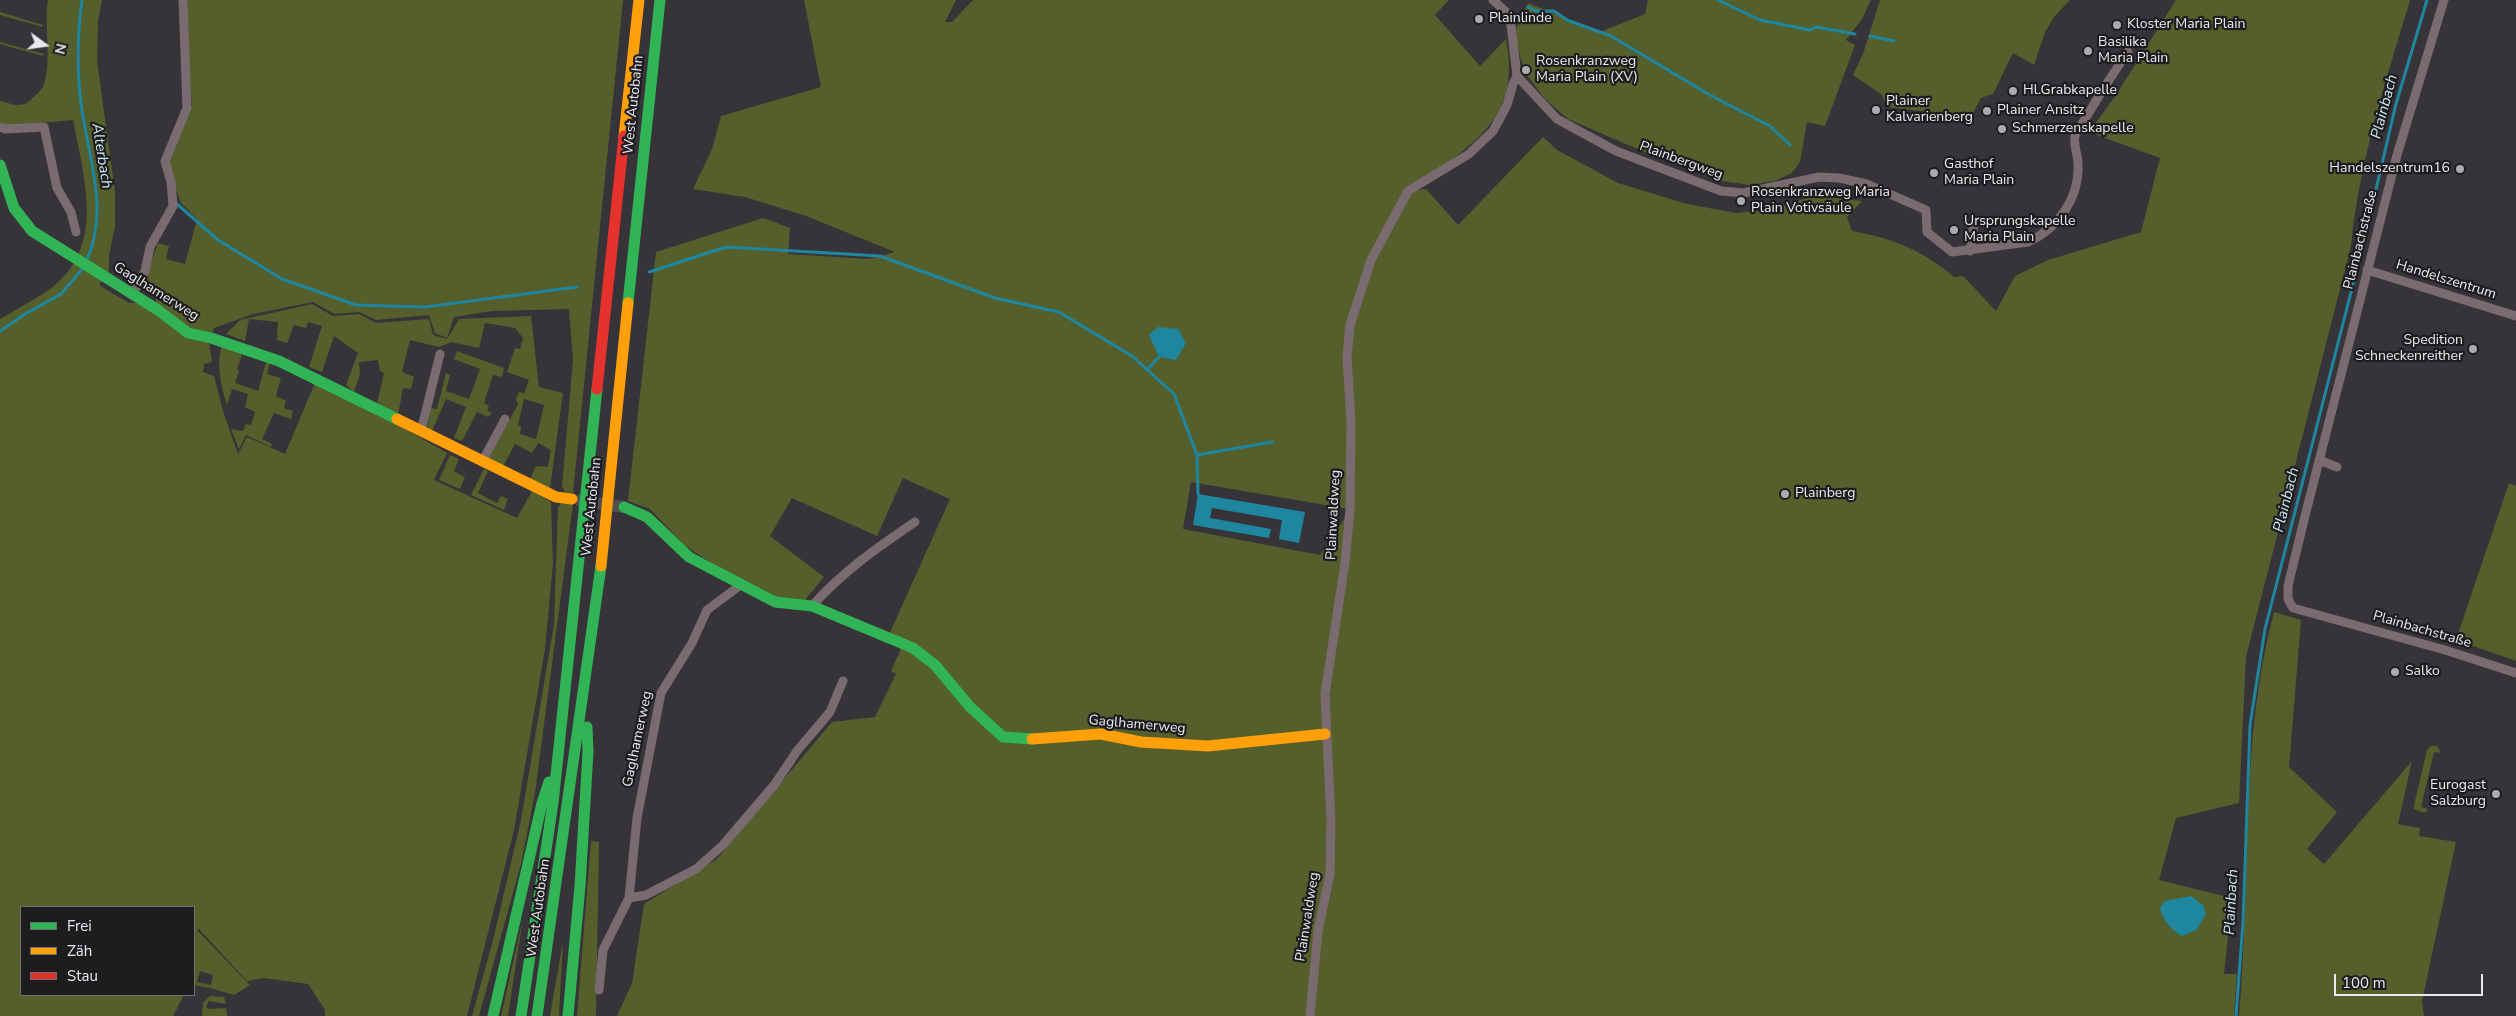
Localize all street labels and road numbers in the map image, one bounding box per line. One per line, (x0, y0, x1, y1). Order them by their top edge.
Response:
street label: West Autobahn (620, 55, 648, 155)
street label: Plainbergweg (1637, 138, 1725, 184)
street label: Plainbachstraße (2341, 189, 2381, 291)
street label: Handelszentrum (2394, 257, 2498, 303)
street label: Gaglhamerweg (110, 259, 202, 325)
street label: West Autobahn (578, 457, 606, 557)
street label: Plainwaldweg (1323, 470, 1345, 560)
street label: Plainbachstraße (2371, 608, 2473, 652)
street label: Gaglhamerweg (620, 690, 656, 788)
street label: Gaglhamerweg (1088, 712, 1186, 738)
street label: West Autobahn (524, 858, 554, 958)
street label: Plainwaldweg (1293, 871, 1323, 963)

